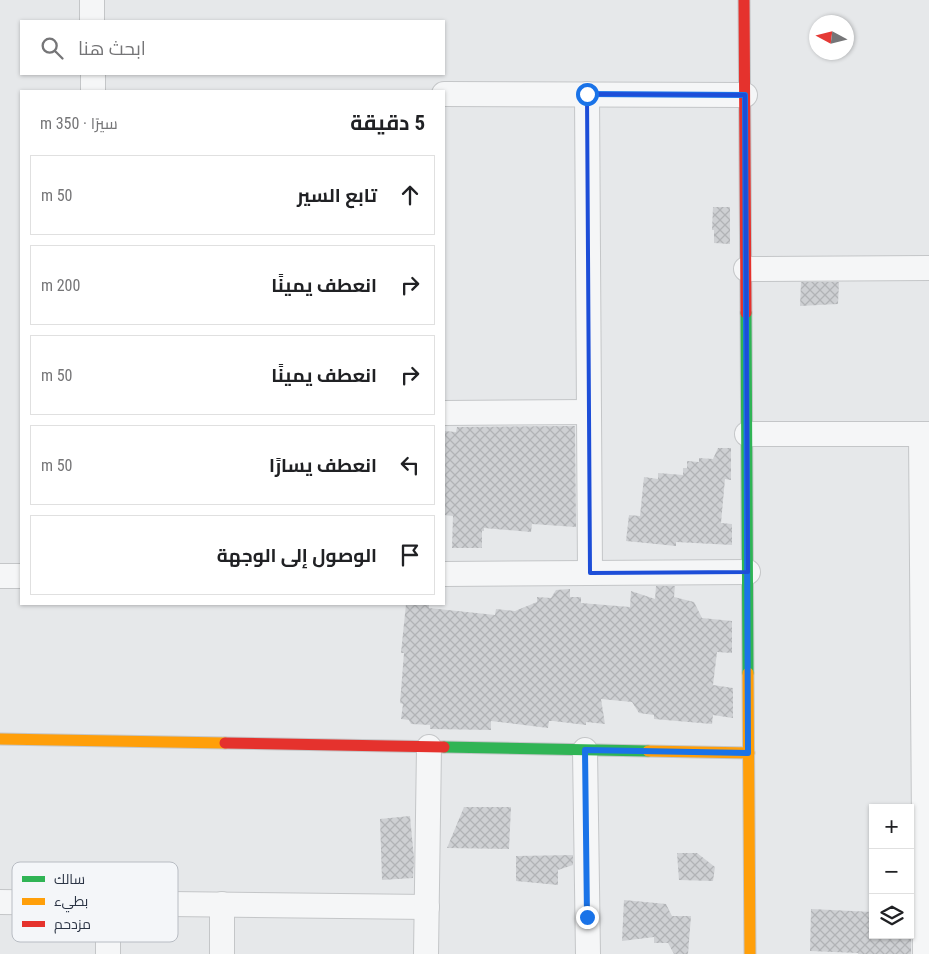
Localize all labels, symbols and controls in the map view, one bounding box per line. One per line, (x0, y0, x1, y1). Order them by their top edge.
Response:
north arrow (809, 15, 854, 60)
search box (20, 20, 445, 75)
icon: search (38, 34, 66, 62)
text: ابحث هنا (78, 37, 146, 60)
route start (576, 83, 599, 106)
text: 5 دقيقة (350, 111, 425, 135)
text: سيرًا · 350 m (40, 114, 118, 133)
icon: ahead (396, 181, 424, 209)
text: تابع السير (297, 184, 377, 207)
text: 50 m (41, 186, 73, 205)
icon: right (396, 271, 424, 299)
text: انعطف يمينًا (271, 274, 377, 297)
text: 200 m (41, 276, 80, 295)
icon: right (396, 361, 424, 389)
text: انعطف يمينًا (271, 364, 377, 387)
text: 50 m (41, 366, 73, 385)
icon: left (396, 451, 424, 479)
text: انعطف يسارًا (269, 454, 377, 477)
text: 50 m (41, 456, 73, 475)
icon: arrive (396, 541, 424, 569)
text: الوصول إلى الوجهة (217, 544, 377, 567)
map controls (869, 804, 914, 939)
button: + (869, 804, 914, 849)
button: − (869, 849, 914, 894)
legend (12, 862, 178, 942)
text: سالك (54, 871, 85, 887)
text: بطيء (54, 893, 88, 913)
button: layers (869, 894, 914, 939)
route end (576, 906, 599, 929)
text: مزدحم (54, 916, 91, 934)

